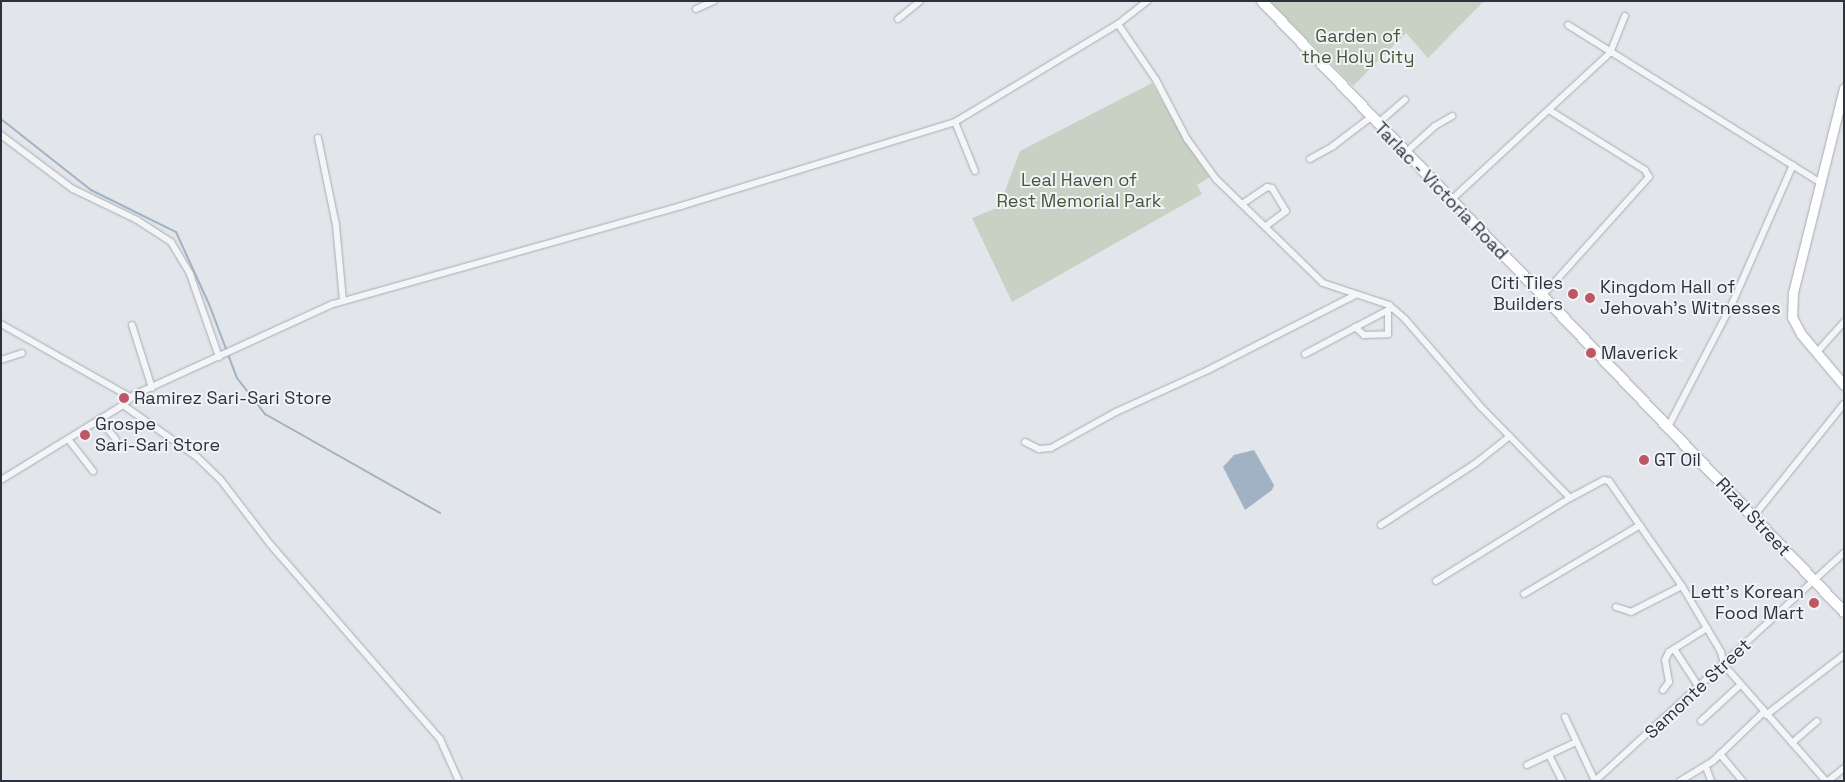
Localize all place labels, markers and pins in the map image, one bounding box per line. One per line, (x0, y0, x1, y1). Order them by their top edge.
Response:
place label: Citi Tiles Builders (1490, 273, 1563, 316)
place label: Kingdom Hall of Jehovah's Witnesses (1600, 277, 1781, 320)
marker: Citi Tiles Builders (1567, 288, 1579, 300)
marker: Kingdom Hall of Jehovah's Witnesses (1584, 292, 1596, 304)
place label: Maverick (1601, 342, 1678, 364)
marker: Maverick (1585, 347, 1597, 359)
place label: Ramirez Sari-Sari Store (134, 387, 332, 409)
marker: Ramirez Sari-Sari Store (118, 392, 130, 404)
place label: Grospe Sari-Sari Store (95, 414, 220, 456)
marker: Grospe Sari-Sari Store (79, 429, 91, 441)
place label: GT Oil (1654, 449, 1701, 471)
marker: GT Oil (1638, 454, 1650, 466)
place label: Lett's Korean Food Mart (1691, 582, 1804, 624)
marker: Lett's Korean Food Mart (1808, 597, 1820, 609)

